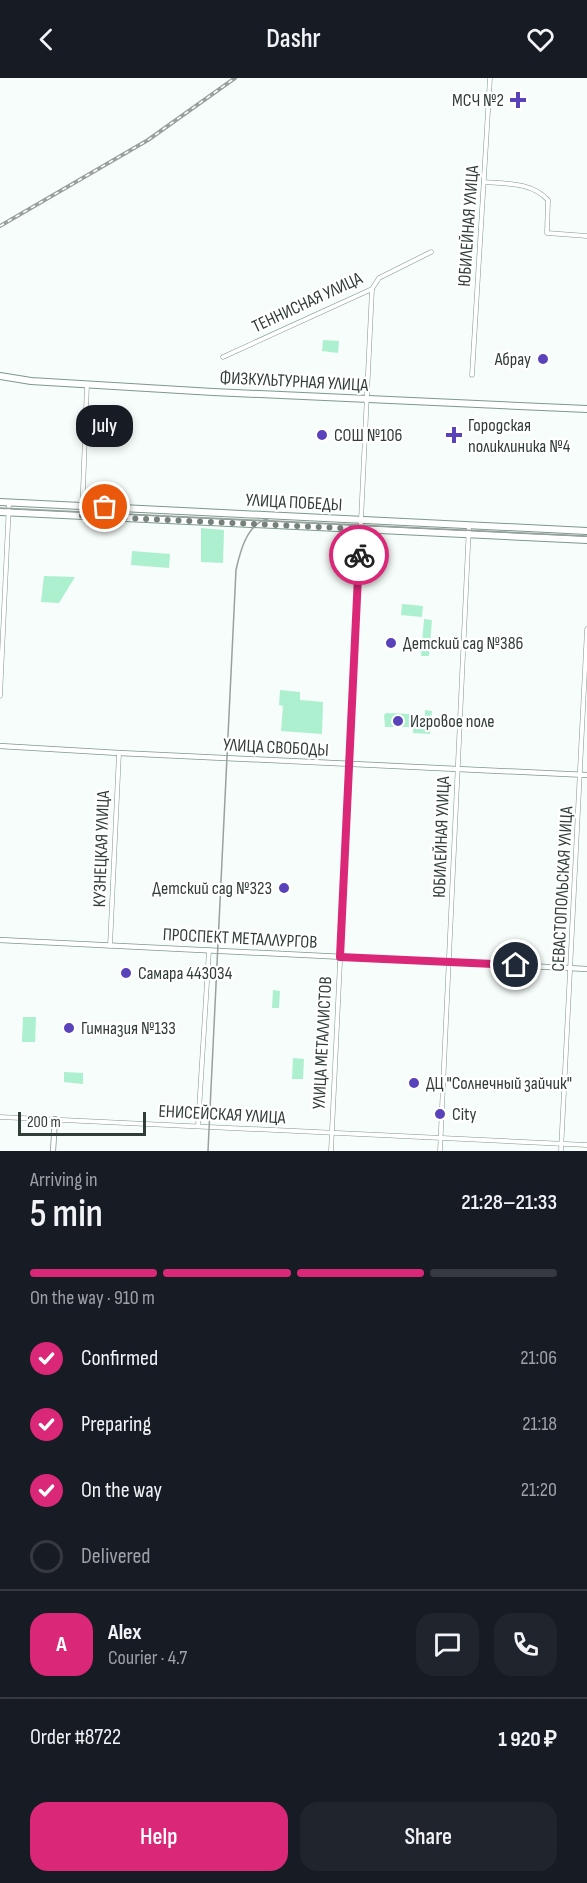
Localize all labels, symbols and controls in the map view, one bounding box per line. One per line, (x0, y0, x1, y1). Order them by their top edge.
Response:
icon: back (30, 23, 63, 56)
text: Dashr (266, 23, 321, 55)
icon: heart (524, 23, 557, 56)
place label: МСЧ №2 (452, 90, 504, 111)
marker: МСЧ №2 (509, 91, 527, 109)
street label: ЮБИЛЕЙНАЯ УЛИЦА (454, 164, 483, 287)
street label: ТЕННИСНАЯ УЛИЦА (249, 268, 366, 337)
place label: Абрау (494, 349, 531, 370)
marker: Абрау (536, 352, 550, 366)
street label: ФИЗКУЛЬТУРНАЯ УЛИЦА (219, 367, 369, 396)
callout: July (76, 405, 134, 447)
text: July (92, 414, 117, 438)
place label: Городская поликлиника №4 (468, 415, 571, 457)
place label: СОШ №106 (334, 425, 403, 446)
marker: Городская поликлиника №4 (445, 426, 463, 444)
marker: СОШ №106 (315, 428, 329, 442)
pin (79, 481, 130, 532)
street label: УЛИЦА ПОБЕДЫ (245, 489, 343, 516)
icon: bag (88, 490, 121, 523)
courier (329, 525, 389, 585)
icon: bike (343, 539, 376, 572)
place label: Детский сад №386 (403, 633, 524, 654)
marker: Детский сад №386 (384, 636, 398, 650)
place label: Игровое поле (410, 711, 495, 732)
marker: Игровое поле (391, 714, 405, 728)
street label: УЛИЦА СВОБОДЫ (223, 734, 329, 761)
street label: ЮБИЛЕЙНАЯ УЛИЦА (429, 776, 454, 898)
street label: КУЗНЕЦКАЯ УЛИЦА (89, 790, 114, 908)
street label: СЕВАСТОПОЛЬСКАЯ УЛИЦА (548, 805, 577, 972)
place label: Детский сад №323 (152, 878, 272, 899)
marker: Детский сад №323 (277, 881, 291, 895)
street label: ПРОСПЕКТ МЕТАЛЛУРГОВ (162, 924, 318, 953)
pin (490, 939, 541, 990)
icon: home (499, 948, 532, 981)
place label: Самара 443034 (138, 963, 233, 984)
marker: Самара 443034 (119, 966, 133, 980)
street label: УЛИЦА МЕТАЛЛИСТОВ (309, 976, 336, 1110)
place label: Гимназия №133 (81, 1018, 176, 1039)
marker: Гимназия №133 (62, 1021, 76, 1035)
place label: ДЦ "Солнечный зайчик" (426, 1073, 572, 1094)
marker: ДЦ "Солнечный зайчик" (407, 1076, 421, 1090)
street label: ЕНИСЕЙСКАЯ УЛИЦА (158, 1101, 286, 1128)
place label: City (452, 1104, 477, 1125)
marker: City (433, 1107, 447, 1121)
scale bar (18, 1109, 146, 1136)
text: 200 m (27, 1113, 61, 1132)
text: Arriving in (30, 1168, 98, 1192)
text: 21:28–21:33 (461, 1189, 557, 1216)
text: 5 min (30, 1191, 103, 1238)
text: On the way · 910 m (30, 1286, 155, 1310)
icon: check (30, 1342, 63, 1375)
text: Confirmed (81, 1345, 158, 1372)
text: 21:06 (520, 1346, 557, 1370)
icon: check (30, 1408, 63, 1441)
text: Preparing (81, 1411, 151, 1438)
text: 21:18 (522, 1412, 557, 1436)
icon: check (30, 1474, 63, 1507)
text: On the way (81, 1477, 162, 1504)
text: 21:20 (521, 1478, 557, 1502)
text: Delivered (81, 1543, 150, 1570)
button: chat (416, 1613, 479, 1676)
button: phone (494, 1613, 557, 1676)
text: Alex (108, 1619, 141, 1646)
text: A (56, 1631, 67, 1658)
text: Courier · 4.7 (108, 1646, 187, 1670)
text: Order #8722 (30, 1724, 121, 1751)
text: 1 920 ₽ (498, 1726, 557, 1753)
button: Help (30, 1802, 288, 1871)
button: Share (300, 1802, 557, 1871)

